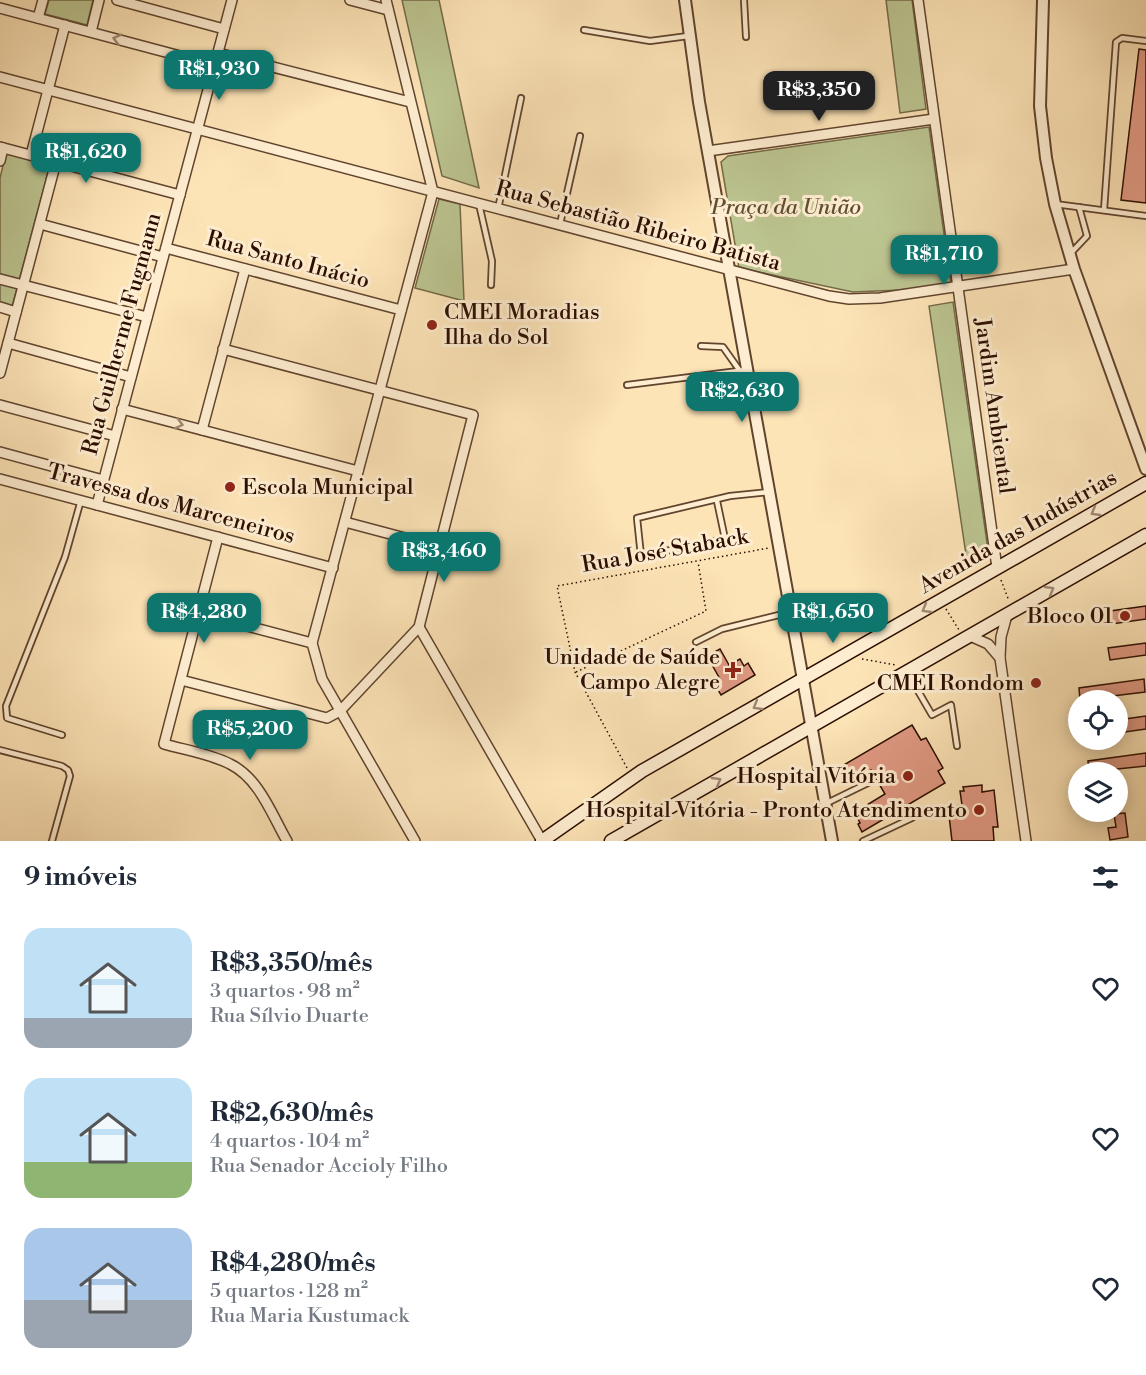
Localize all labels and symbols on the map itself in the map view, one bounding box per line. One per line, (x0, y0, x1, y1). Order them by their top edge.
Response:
one-way arrow (112, 34, 123, 46)
pin: R$1,930 (164, 50, 274, 101)
pin: R$3,350 (764, 71, 874, 122)
pin: R$1,620 (31, 133, 141, 184)
street label: Rua Sebastião Ribeiro Batista (493, 175, 784, 277)
park label: Praça da União (710, 194, 861, 221)
street label: Rua Guilherme Fugmann (77, 210, 167, 458)
street label: Rua Santo Inácio (203, 225, 373, 295)
pin: R$1,710 (889, 235, 999, 286)
place label: CMEI Moradias Ilha do Sol (444, 299, 600, 351)
street label: Jardim Ambiental (968, 315, 1020, 496)
marker: CMEI Moradias Ilha do Sol (425, 318, 439, 332)
pin: R$2,630 (687, 372, 797, 423)
one-way arrow (173, 417, 184, 429)
street label: Travessa dos Marceneiros (44, 458, 298, 550)
street label: Avenida das Indústrias (913, 464, 1122, 600)
place label: Escola Municipal (242, 474, 414, 501)
marker: Escola Municipal (223, 480, 237, 494)
one-way arrow (1091, 505, 1101, 516)
street label: Rua José Staback (580, 523, 752, 579)
pin: R$3,460 (389, 532, 499, 583)
one-way arrow (1044, 586, 1054, 597)
pin: R$4,280 (149, 593, 259, 644)
pin: R$1,650 (778, 593, 888, 644)
one-way arrow (922, 602, 932, 613)
place label: Bloco 01 (1026, 603, 1114, 630)
marker: Bloco 01 (1118, 609, 1132, 623)
place label: Unidade de Saúde Campo Alegre (544, 644, 720, 696)
marker: Unidade de Saúde Campo Alegre (724, 661, 742, 679)
place label: CMEI Rondom (877, 670, 1024, 697)
marker: CMEI Rondom (1029, 676, 1043, 690)
one-way arrow (753, 698, 763, 710)
pin: R$5,200 (195, 710, 305, 761)
place label: Hospital Vitória (737, 763, 897, 790)
marker: Hospital Vitória (901, 769, 915, 783)
one-way arrow (710, 776, 721, 788)
place label: Hospital Vitória - Pronto Atendimento (586, 797, 967, 824)
marker: Hospital Vitória - Pronto Atendimento (972, 803, 986, 817)

